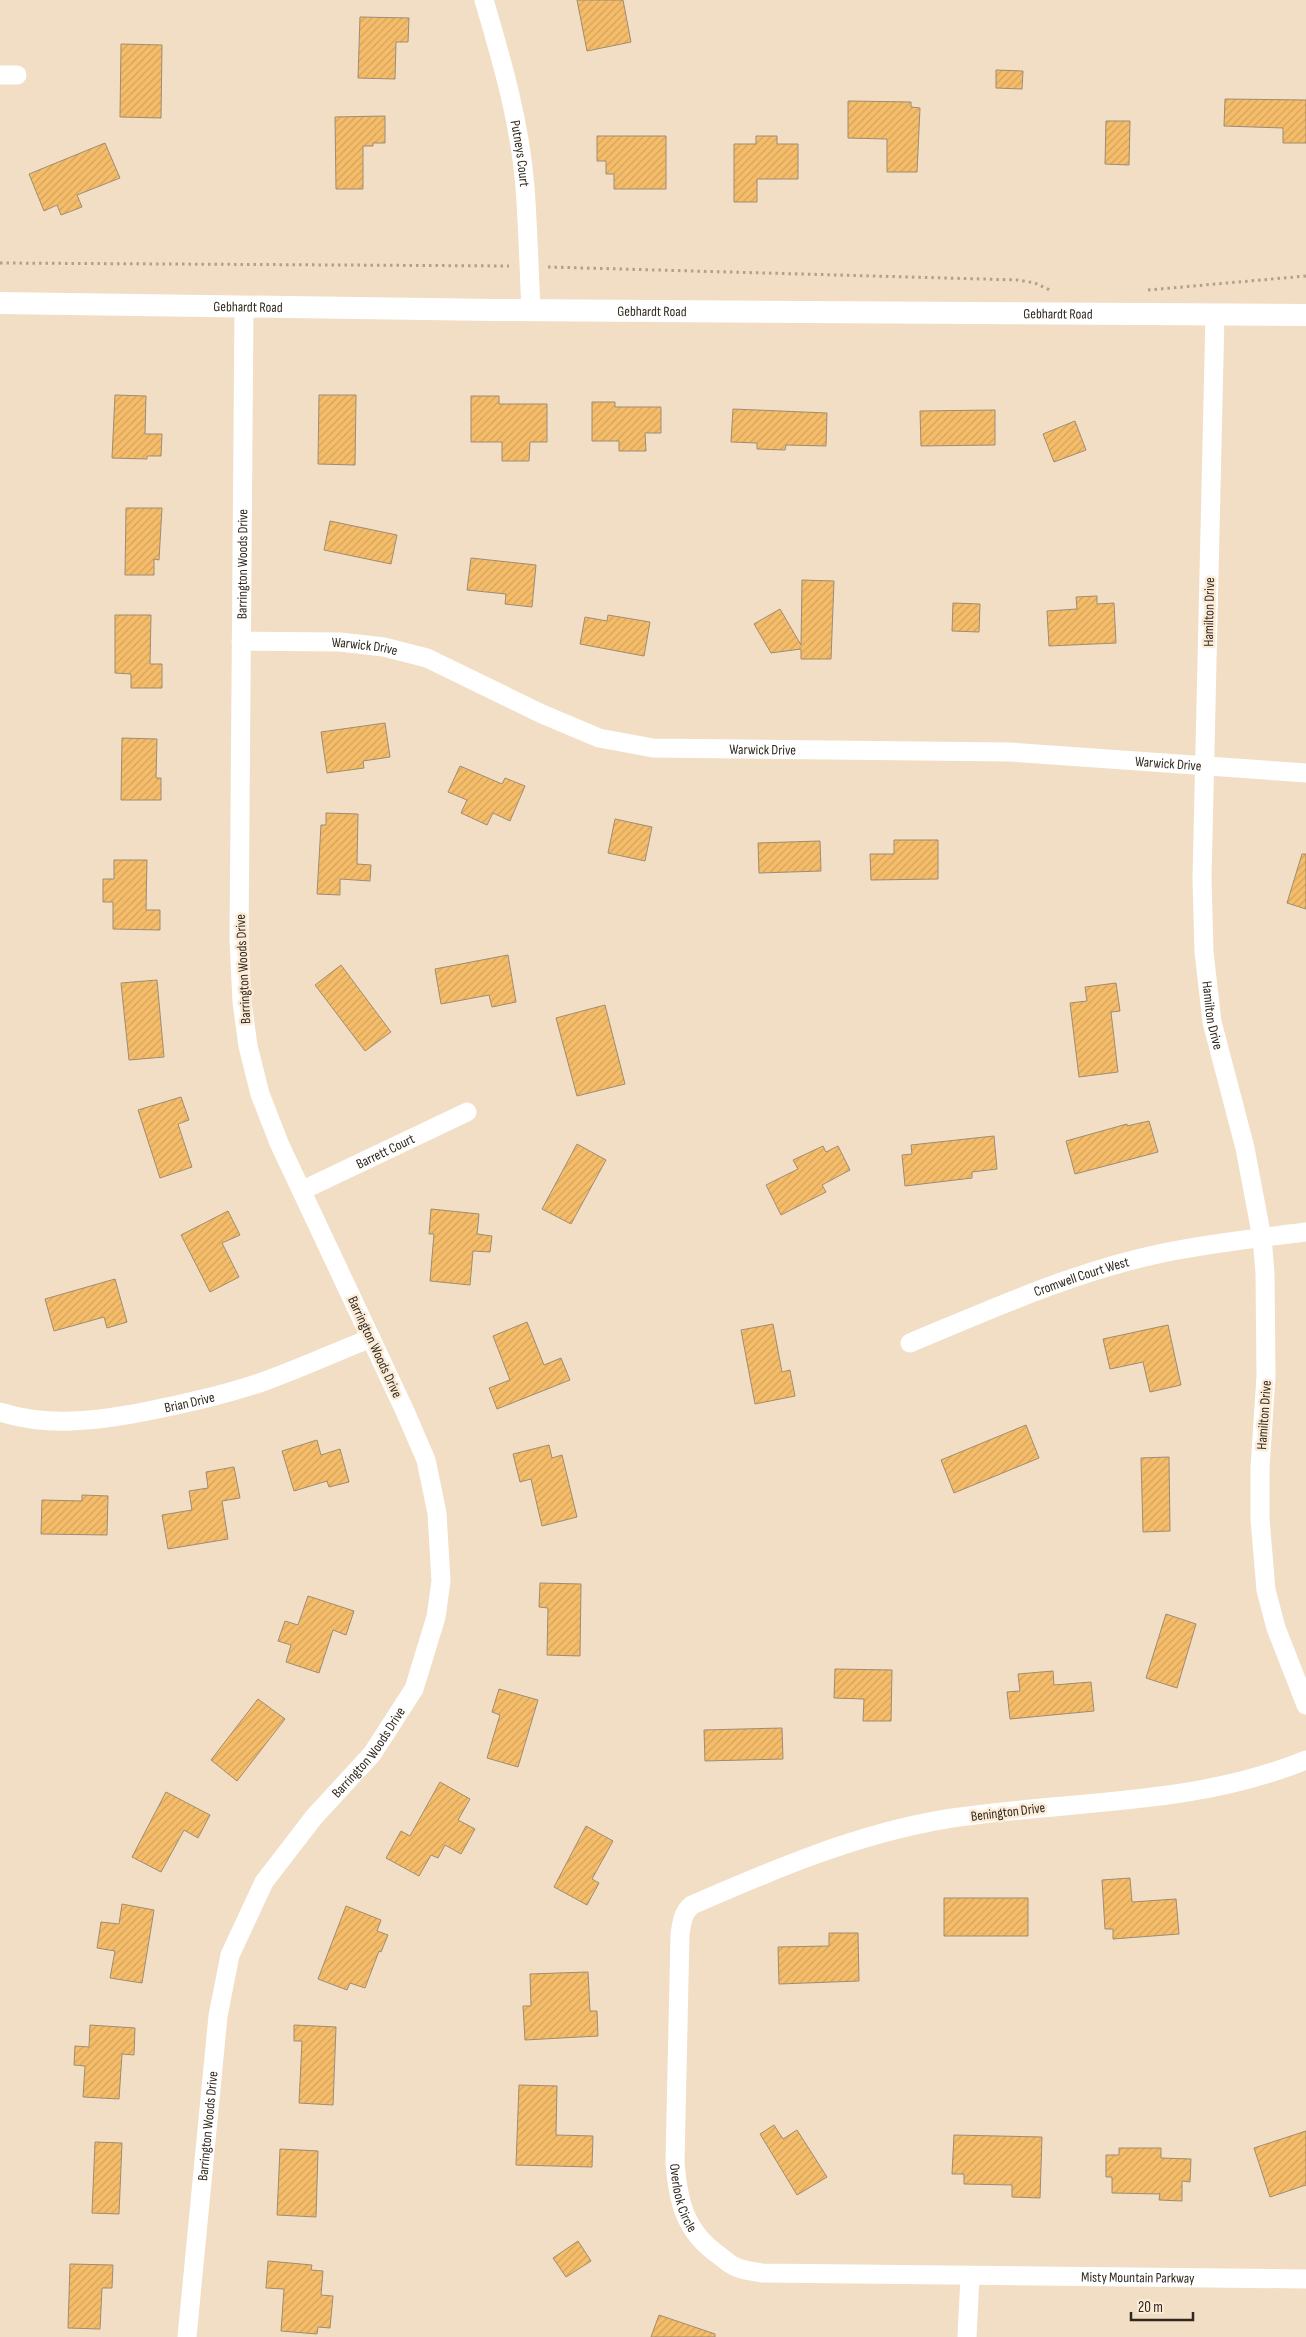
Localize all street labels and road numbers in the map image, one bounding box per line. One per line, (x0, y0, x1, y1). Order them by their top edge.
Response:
street label: Putneys Court (507, 119, 533, 187)
street label: Gebhardt Road (213, 298, 283, 316)
street label: Gebhardt Road (617, 302, 687, 320)
street label: Gebhardt Road (1023, 305, 1093, 322)
street label: Barrington Woods Drive (233, 509, 251, 619)
street label: Hamilton Drive (1200, 577, 1218, 647)
street label: Warwick Drive (332, 633, 400, 659)
street label: Warwick Drive (729, 740, 796, 758)
street label: Warwick Drive (1134, 752, 1202, 774)
street label: Barrington Woods Drive (232, 914, 254, 1024)
street label: Hamilton Drive (1199, 980, 1227, 1051)
street label: Barrett Court (353, 1130, 417, 1172)
street label: Cromwell Court West (1031, 1253, 1131, 1300)
street label: Barrington Woods Drive (344, 1294, 406, 1400)
street label: Hamilton Drive (1253, 1380, 1275, 1450)
street label: Brian Drive (163, 1388, 216, 1416)
street label: Barrington Woods Drive (328, 1704, 409, 1801)
street label: Benington Drive (970, 1799, 1046, 1825)
street label: Barrington Woods Drive (194, 2070, 221, 2182)
street label: Overlook Circle (667, 2163, 701, 2235)
street label: Misty Mountain Parkway (1081, 2268, 1195, 2286)

